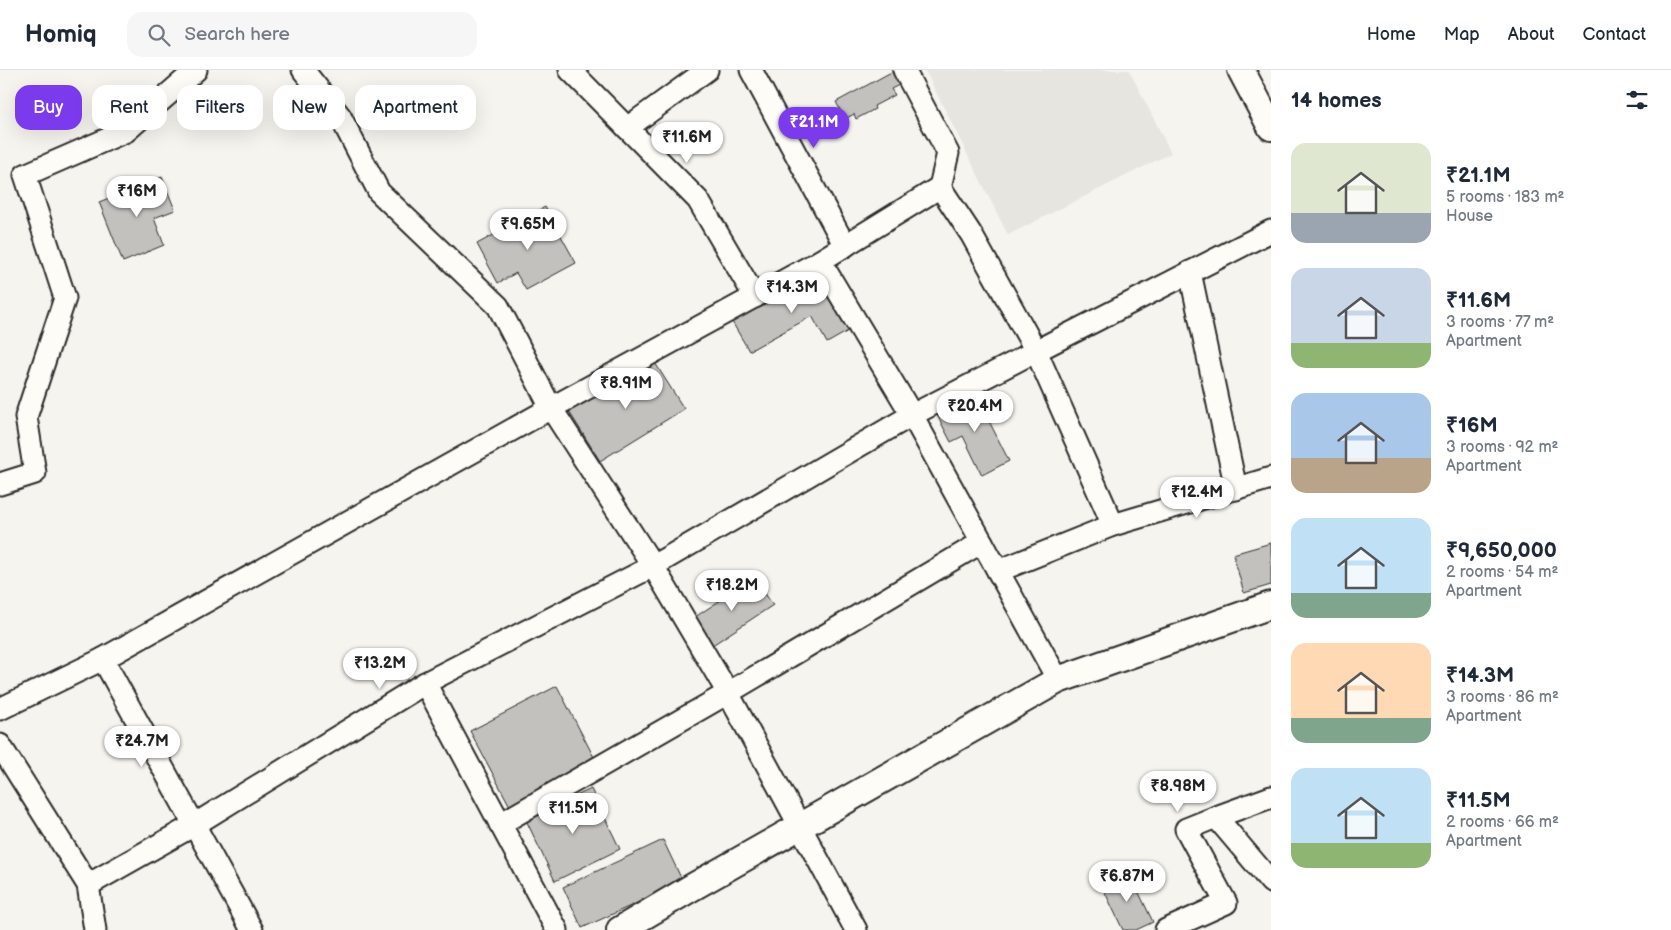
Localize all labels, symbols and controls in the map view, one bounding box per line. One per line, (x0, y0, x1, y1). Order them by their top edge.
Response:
search box (127, 12, 477, 57)
text: Homiq (25, 20, 97, 49)
icon: search (145, 21, 173, 49)
text: Search here (185, 23, 290, 46)
text: Home (1367, 24, 1416, 45)
text: Map (1444, 24, 1480, 45)
text: About (1508, 24, 1555, 45)
text: Contact (1583, 24, 1646, 45)
chip: Buy (15, 85, 82, 130)
chip: Rent (92, 85, 167, 130)
chip: Filters (177, 85, 263, 130)
chip: New (273, 85, 345, 130)
chip: Apartment (355, 85, 476, 130)
icon: filters (1623, 86, 1651, 114)
text: 14 homes (1291, 88, 1382, 113)
pin: ₹21.1M (773, 106, 855, 149)
text: ₹21.1M (789, 113, 839, 132)
pin: ₹11.6M (646, 122, 728, 164)
text: ₹11.6M (662, 128, 712, 147)
icon: home (1331, 163, 1391, 223)
text: ₹21.1M (1446, 163, 1511, 188)
pin: ₹16M (107, 176, 167, 218)
text: ₹16M (117, 182, 157, 201)
text: 5 rooms · 183 m² (1446, 188, 1565, 207)
text: House (1446, 207, 1493, 226)
pin: ₹9.65M (487, 208, 569, 251)
text: ₹9.65M (501, 215, 555, 234)
pin: ₹14.3M (751, 272, 833, 314)
text: ₹14.3M (766, 278, 818, 297)
icon: home (1331, 288, 1391, 348)
text: ₹11.6M (1446, 288, 1511, 313)
text: 3 rooms · 77 m² (1446, 313, 1554, 332)
text: Apartment (1446, 332, 1522, 351)
pin: ₹8.91M (585, 368, 667, 410)
text: ₹8.91M (600, 374, 652, 393)
pin: ₹20.4M (934, 390, 1016, 433)
text: ₹20.4M (947, 397, 1003, 416)
icon: home (1331, 413, 1391, 473)
text: ₹16M (1446, 413, 1498, 438)
text: 3 rooms · 92 m² (1446, 438, 1559, 457)
text: Apartment (1446, 457, 1522, 476)
pin: ₹12.4M (1156, 476, 1238, 519)
text: ₹12.4M (1171, 483, 1223, 502)
icon: home (1331, 538, 1391, 598)
text: ₹9,650,000 (1446, 538, 1557, 563)
text: 2 rooms · 54 m² (1446, 563, 1558, 582)
pin: ₹18.2M (691, 570, 773, 612)
text: ₹18.2M (706, 576, 758, 595)
text: Apartment (1446, 582, 1522, 601)
pin: ₹13.2M (339, 648, 421, 690)
text: ₹13.2M (354, 654, 406, 673)
icon: home (1331, 663, 1391, 723)
text: ₹14.3M (1446, 663, 1514, 688)
text: 3 rooms · 86 m² (1446, 688, 1559, 707)
text: Apartment (1446, 707, 1522, 726)
pin: ₹24.7M (101, 726, 183, 768)
text: ₹24.7M (115, 732, 169, 751)
pin: ₹8.98M (1137, 770, 1219, 813)
text: ₹8.98M (1150, 777, 1206, 796)
icon: home (1331, 788, 1391, 848)
text: ₹11.5M (1446, 788, 1511, 813)
pin: ₹11.5M (532, 792, 614, 835)
text: ₹11.5M (548, 799, 598, 818)
text: 2 rooms · 66 m² (1446, 813, 1559, 832)
text: Apartment (1446, 832, 1522, 851)
pin: ₹6.87M (1086, 860, 1168, 903)
text: ₹6.87M (1100, 867, 1154, 886)

